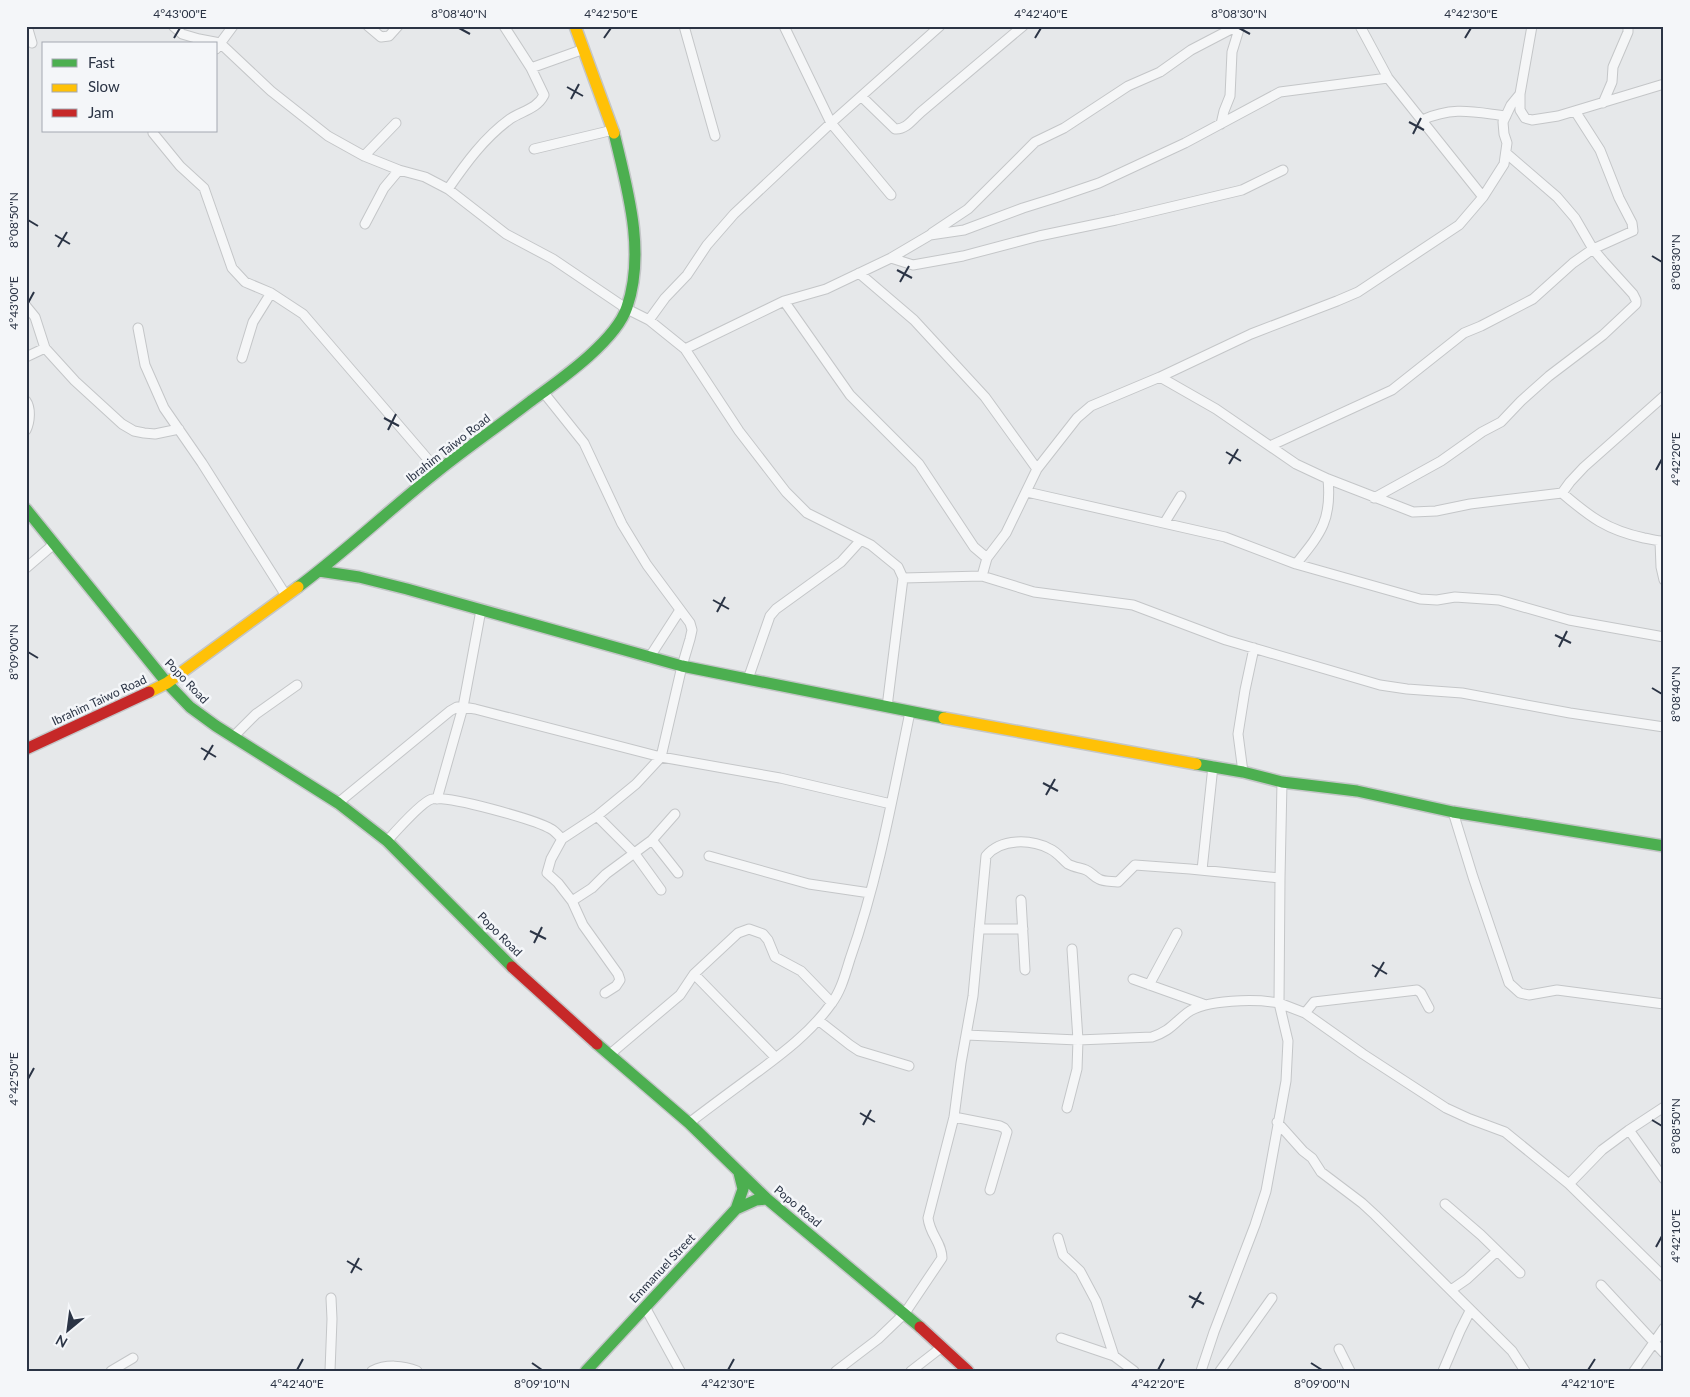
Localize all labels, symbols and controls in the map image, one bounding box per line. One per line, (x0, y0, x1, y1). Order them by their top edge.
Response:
text: 4°43'00"E (153, 6, 207, 21)
text: 8°08'40"N (431, 6, 487, 21)
text: 4°42'50"E (584, 6, 638, 21)
text: 4°42'40"E (1014, 6, 1068, 21)
text: 8°08'30"N (1211, 6, 1267, 21)
text: 4°42'30"E (1444, 6, 1498, 21)
legend (42, 42, 218, 132)
text: Fast (88, 53, 115, 71)
text: Slow (88, 77, 120, 95)
text: Jam (88, 103, 114, 121)
text: 8°08'50"N (6, 192, 21, 248)
text: 8°08'30"N (1668, 234, 1683, 290)
text: 4°43'00"E (6, 276, 21, 330)
street label: Ibrahim Taiwo Road (403, 410, 493, 486)
text: 4°42'20"E (1668, 432, 1683, 486)
text: 8°09'00"N (6, 624, 21, 680)
street label: Popo Road (162, 655, 212, 707)
text: 8°08'40"N (1668, 666, 1683, 722)
street label: Ibrahim Taiwo Road (49, 671, 149, 729)
street label: Popo Road (475, 909, 525, 959)
text: 4°42'50"E (6, 1052, 21, 1106)
text: 8°08'50"N (1668, 1098, 1683, 1154)
street label: Popo Road (771, 1182, 825, 1230)
text: 4°42'10"E (1668, 1209, 1683, 1263)
street label: Emmanuel Street (626, 1230, 699, 1306)
north arrow (42, 1304, 92, 1354)
text: N (53, 1332, 70, 1352)
text: 4°42'40"E (270, 1376, 324, 1391)
text: 8°09'10"N (514, 1376, 570, 1391)
text: 4°42'30"E (701, 1376, 755, 1391)
text: 4°42'20"E (1131, 1376, 1185, 1391)
text: 8°09'00"N (1294, 1376, 1350, 1391)
text: 4°42'10"E (1561, 1376, 1615, 1391)

